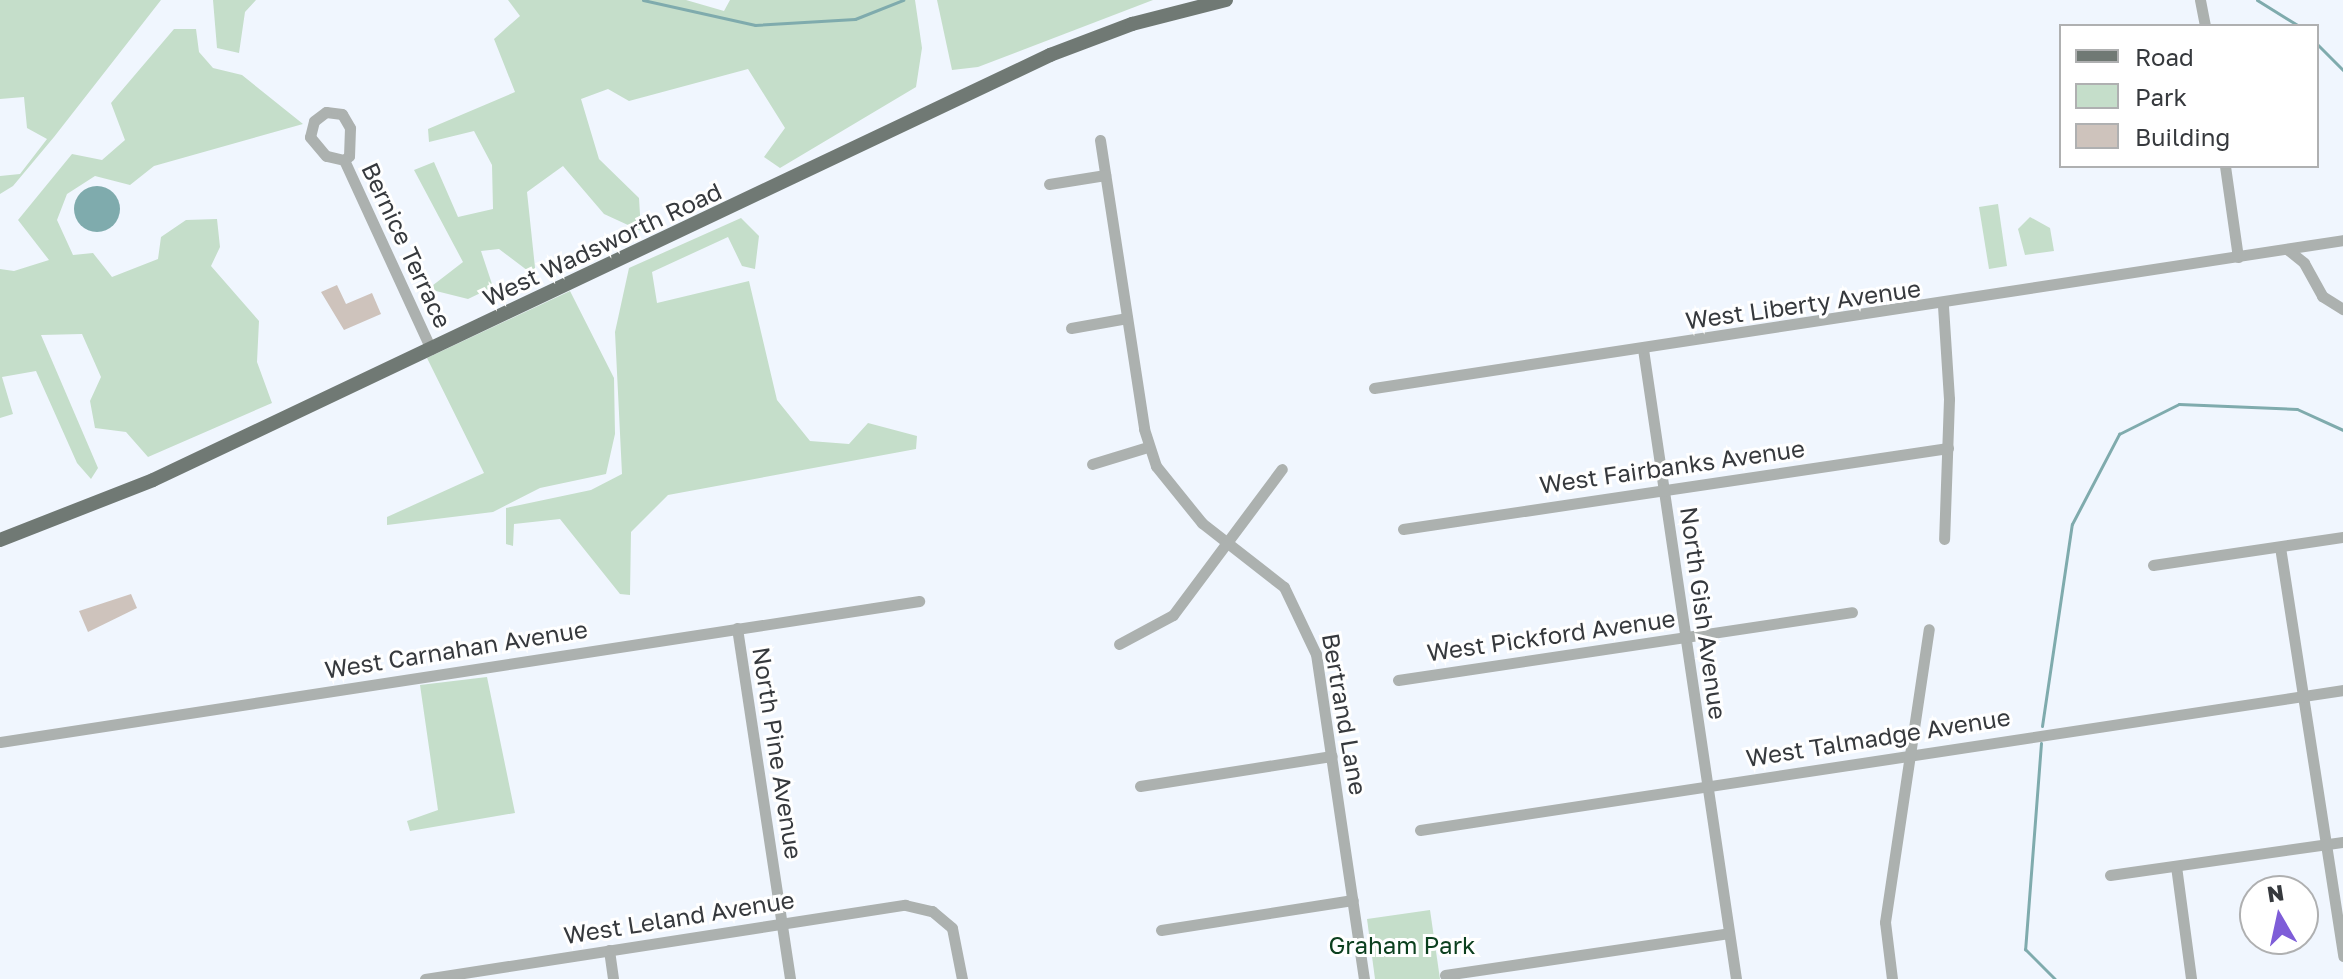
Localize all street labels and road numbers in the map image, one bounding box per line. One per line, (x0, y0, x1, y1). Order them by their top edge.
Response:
street label: Bernice Terrace (356, 158, 458, 332)
street label: West Wadsworth Road (478, 176, 726, 312)
street label: West Liberty Avenue (1684, 273, 1922, 335)
street label: West Fairbanks Avenue (1538, 433, 1806, 499)
street label: North Gish Avenue (1675, 505, 1733, 721)
street label: West Pickford Avenue (1425, 603, 1677, 667)
street label: West Carnahan Avenue (323, 614, 589, 684)
street label: Bertrand Lane (1317, 631, 1373, 797)
street label: North Pine Avenue (747, 645, 809, 861)
street label: West Talmadge Avenue (1744, 702, 2012, 772)
street label: West Leland Avenue (562, 885, 796, 949)

